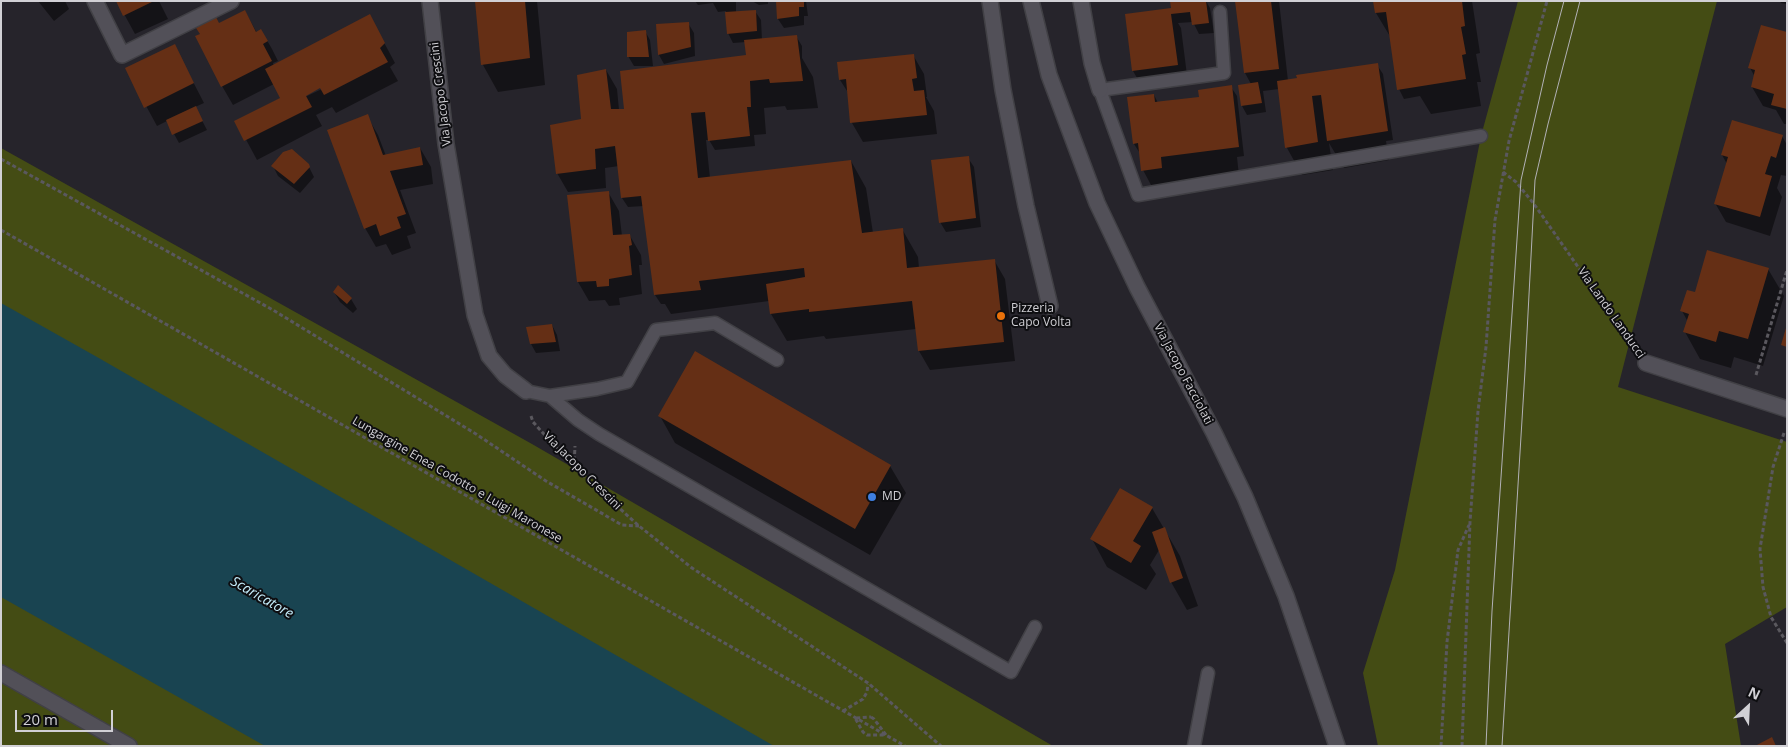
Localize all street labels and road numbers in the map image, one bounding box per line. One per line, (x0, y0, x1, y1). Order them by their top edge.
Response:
street label: Via Jacopo Crescini (427, 41, 455, 147)
street label: Via Lando Landucci (1574, 265, 1648, 361)
street label: Via Jacopo Facciolati (1150, 321, 1216, 427)
street label: Lungargine Enea Codotto e Luigi Maronese (350, 414, 564, 546)
street label: Via Jacopo Crescini (540, 429, 624, 513)

